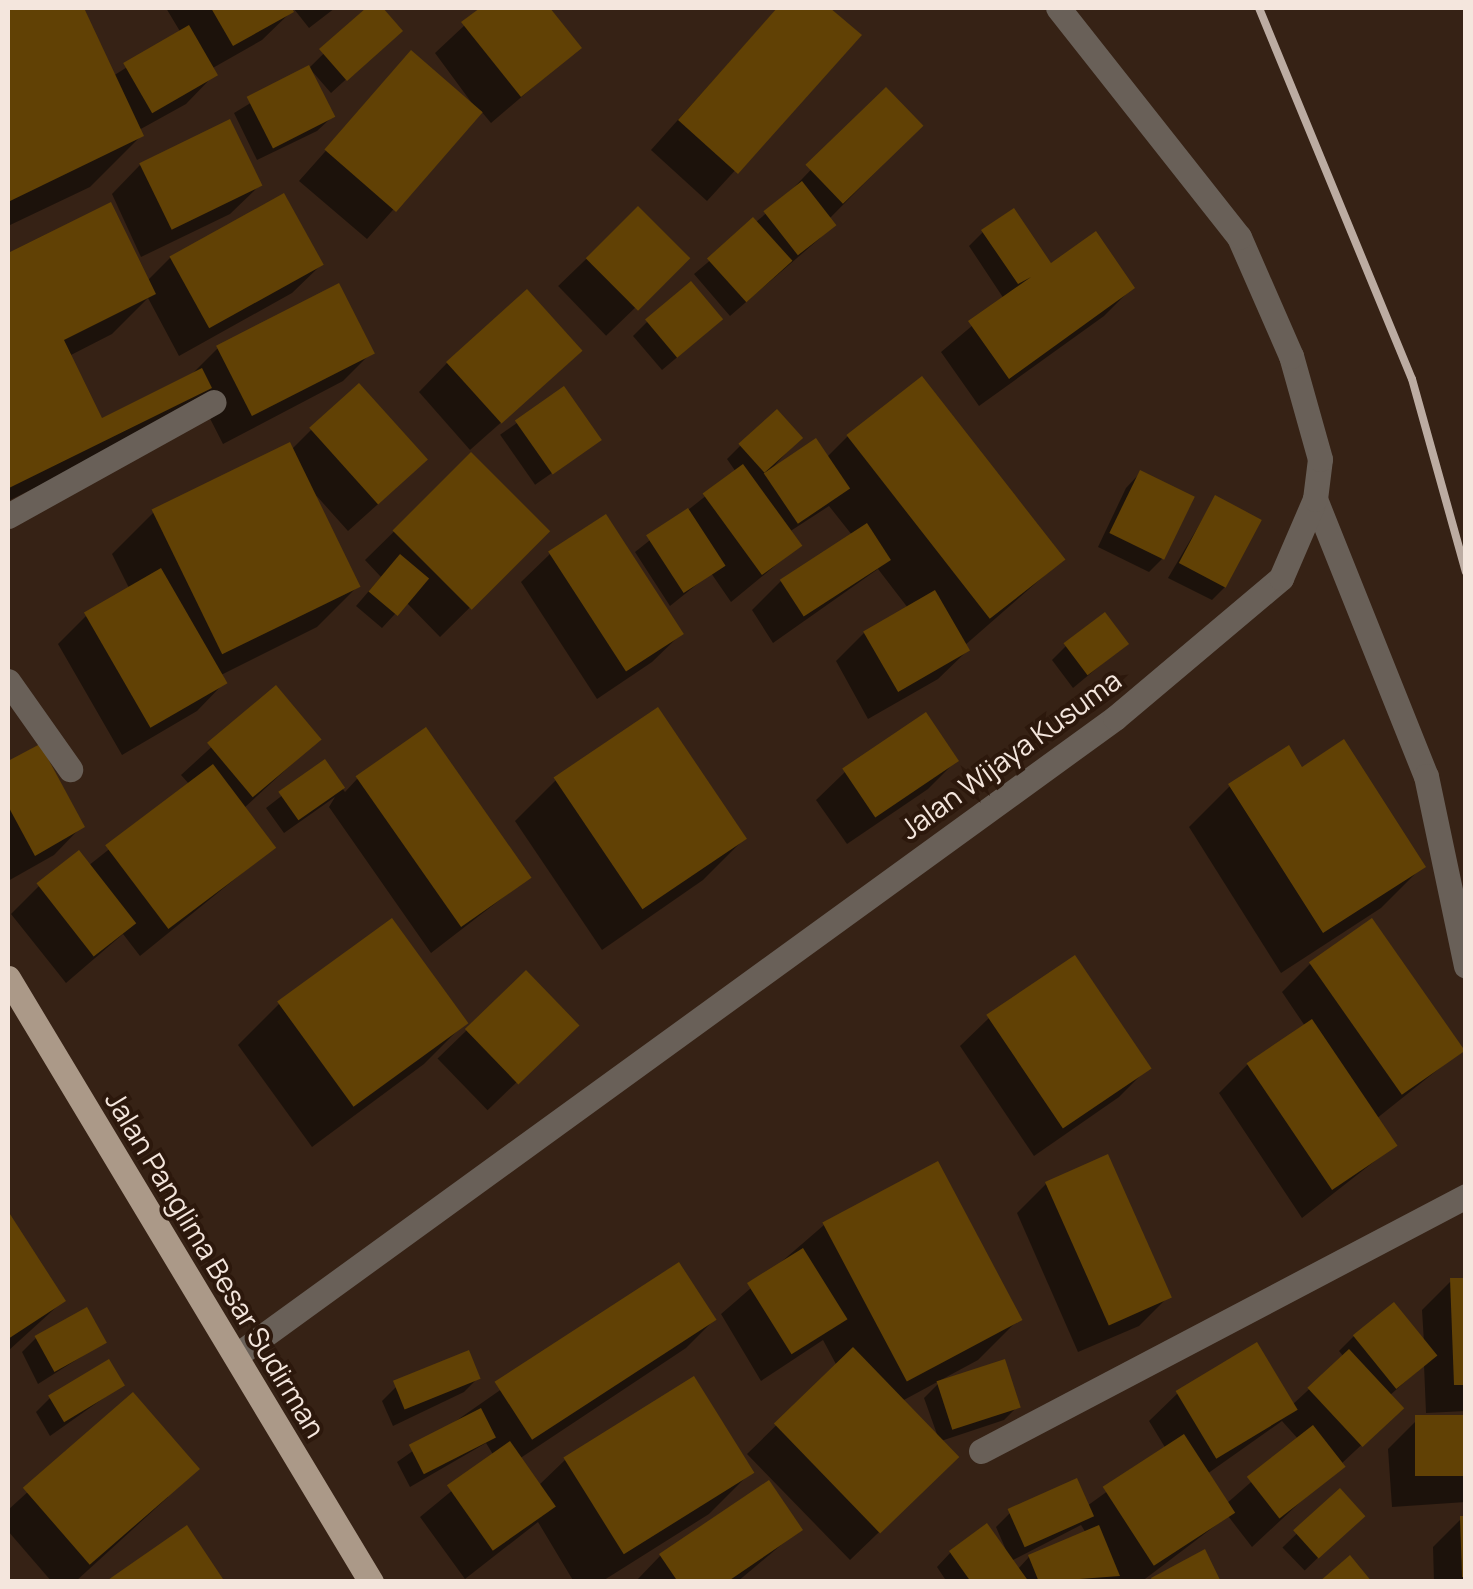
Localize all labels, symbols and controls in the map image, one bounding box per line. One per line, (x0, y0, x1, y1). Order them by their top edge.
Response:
street label: Jalan Wijaya Kusuma (893, 663, 1127, 845)
street label: Jalan Panglima Besar Sudirman (99, 1085, 333, 1443)

